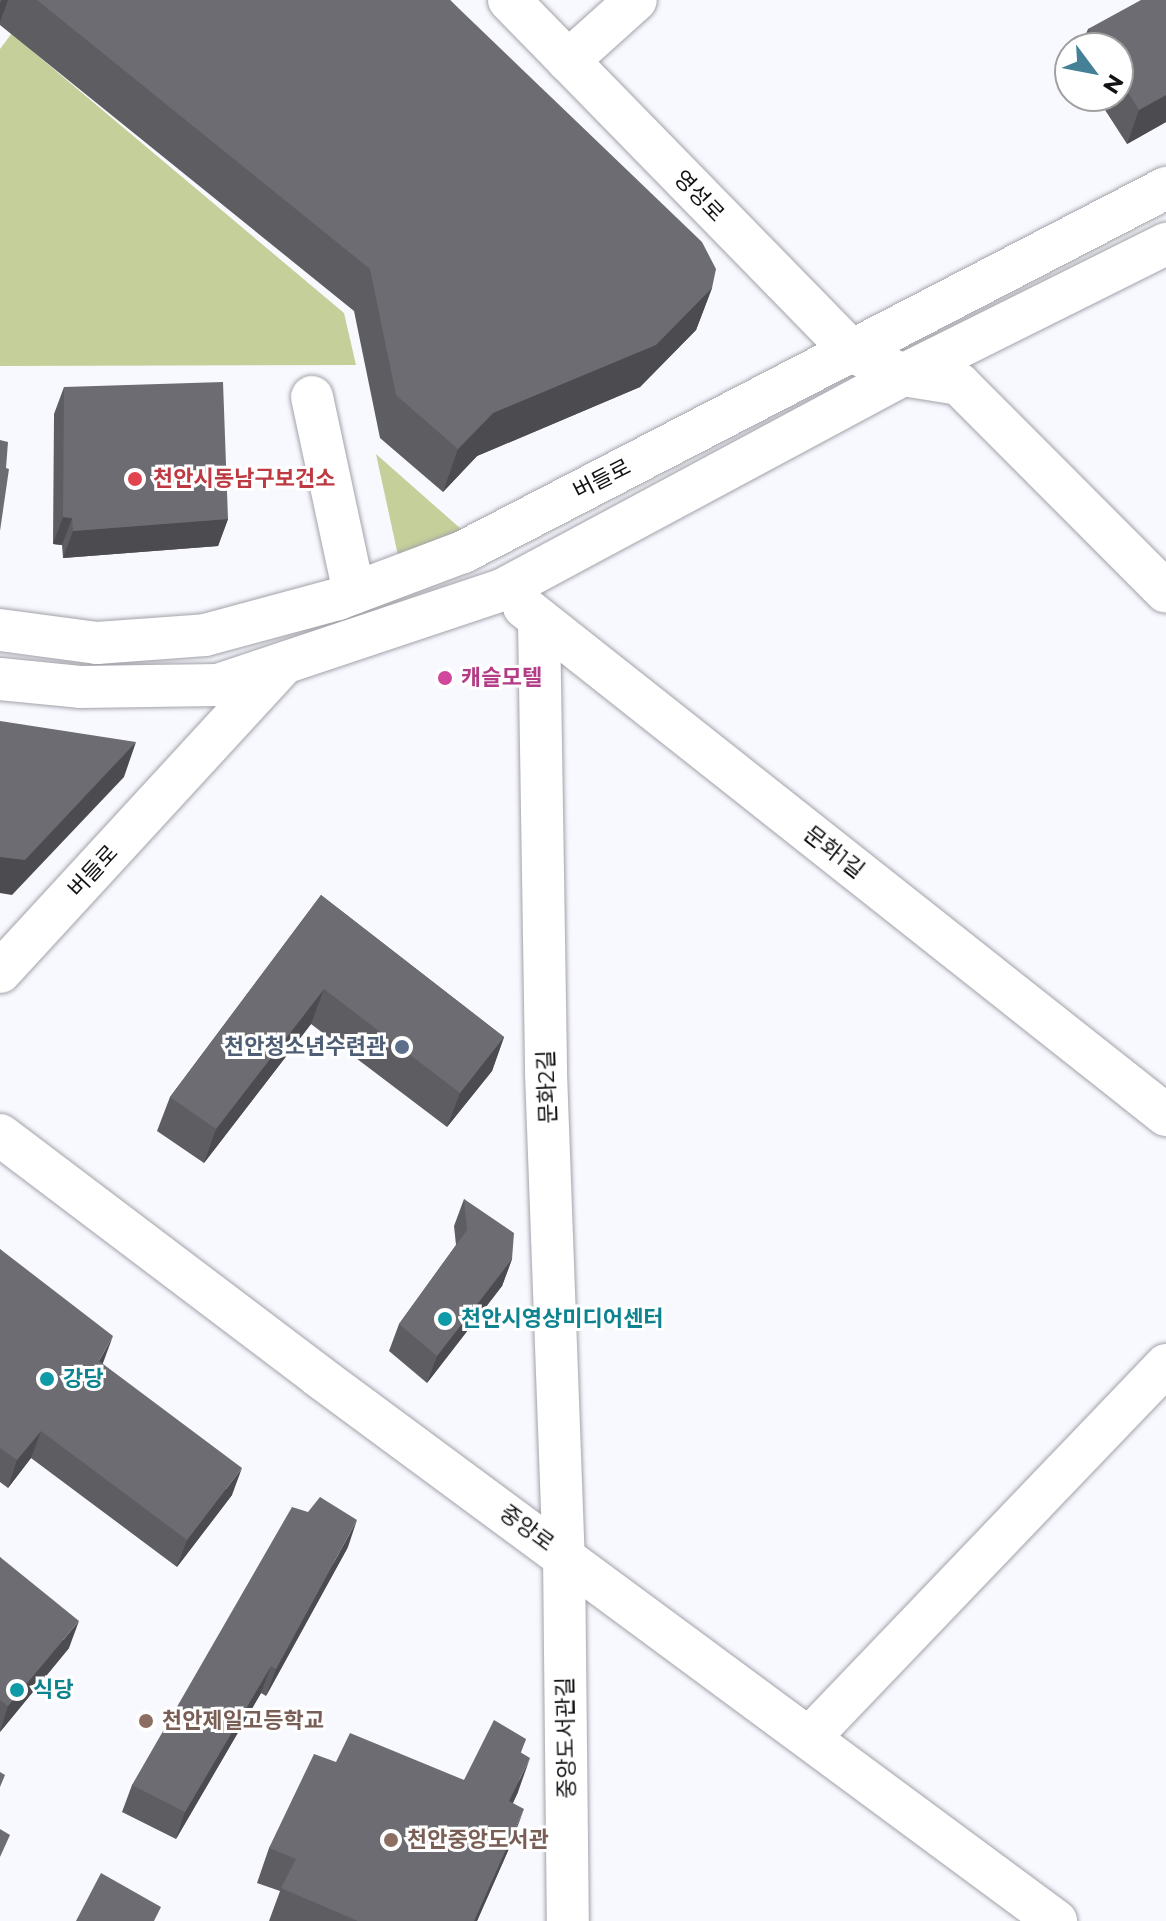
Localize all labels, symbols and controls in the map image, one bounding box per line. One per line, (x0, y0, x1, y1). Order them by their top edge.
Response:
north arrow (1054, 32, 1134, 112)
text: N (1097, 69, 1129, 99)
street label: 영성로 (668, 165, 730, 227)
street label: 버들로 (569, 453, 635, 505)
place label: 천안시동남구보건소 (153, 466, 335, 492)
marker: 천안시동남구보건소 (124, 468, 146, 490)
place label: 캐슬모텔 (461, 665, 542, 691)
marker: 캐슬모텔 (436, 669, 454, 687)
street label: 문화1길 (799, 820, 869, 884)
street label: 버들로 (63, 840, 123, 902)
place label: 천안청소년수련관 (224, 1034, 386, 1060)
marker: 천안청소년수련관 (393, 1038, 411, 1056)
street label: 문화2길 (533, 1050, 561, 1124)
place label: 천안시영상미디어센터 (461, 1306, 663, 1332)
marker: 천안시영상미디어센터 (436, 1310, 454, 1328)
place label: 강당 (63, 1366, 103, 1392)
marker: 강당 (38, 1370, 56, 1388)
street label: 중앙로 (495, 1499, 559, 1557)
place label: 식당 (33, 1677, 73, 1703)
street label: 중앙도서관길 (552, 1677, 580, 1799)
marker: 식당 (8, 1681, 26, 1699)
place label: 천안제일고등학교 (162, 1708, 324, 1734)
marker: 천안제일고등학교 (137, 1712, 155, 1730)
place label: 천안중앙도서관 (407, 1827, 549, 1853)
marker: 천안중앙도서관 (382, 1831, 400, 1849)

